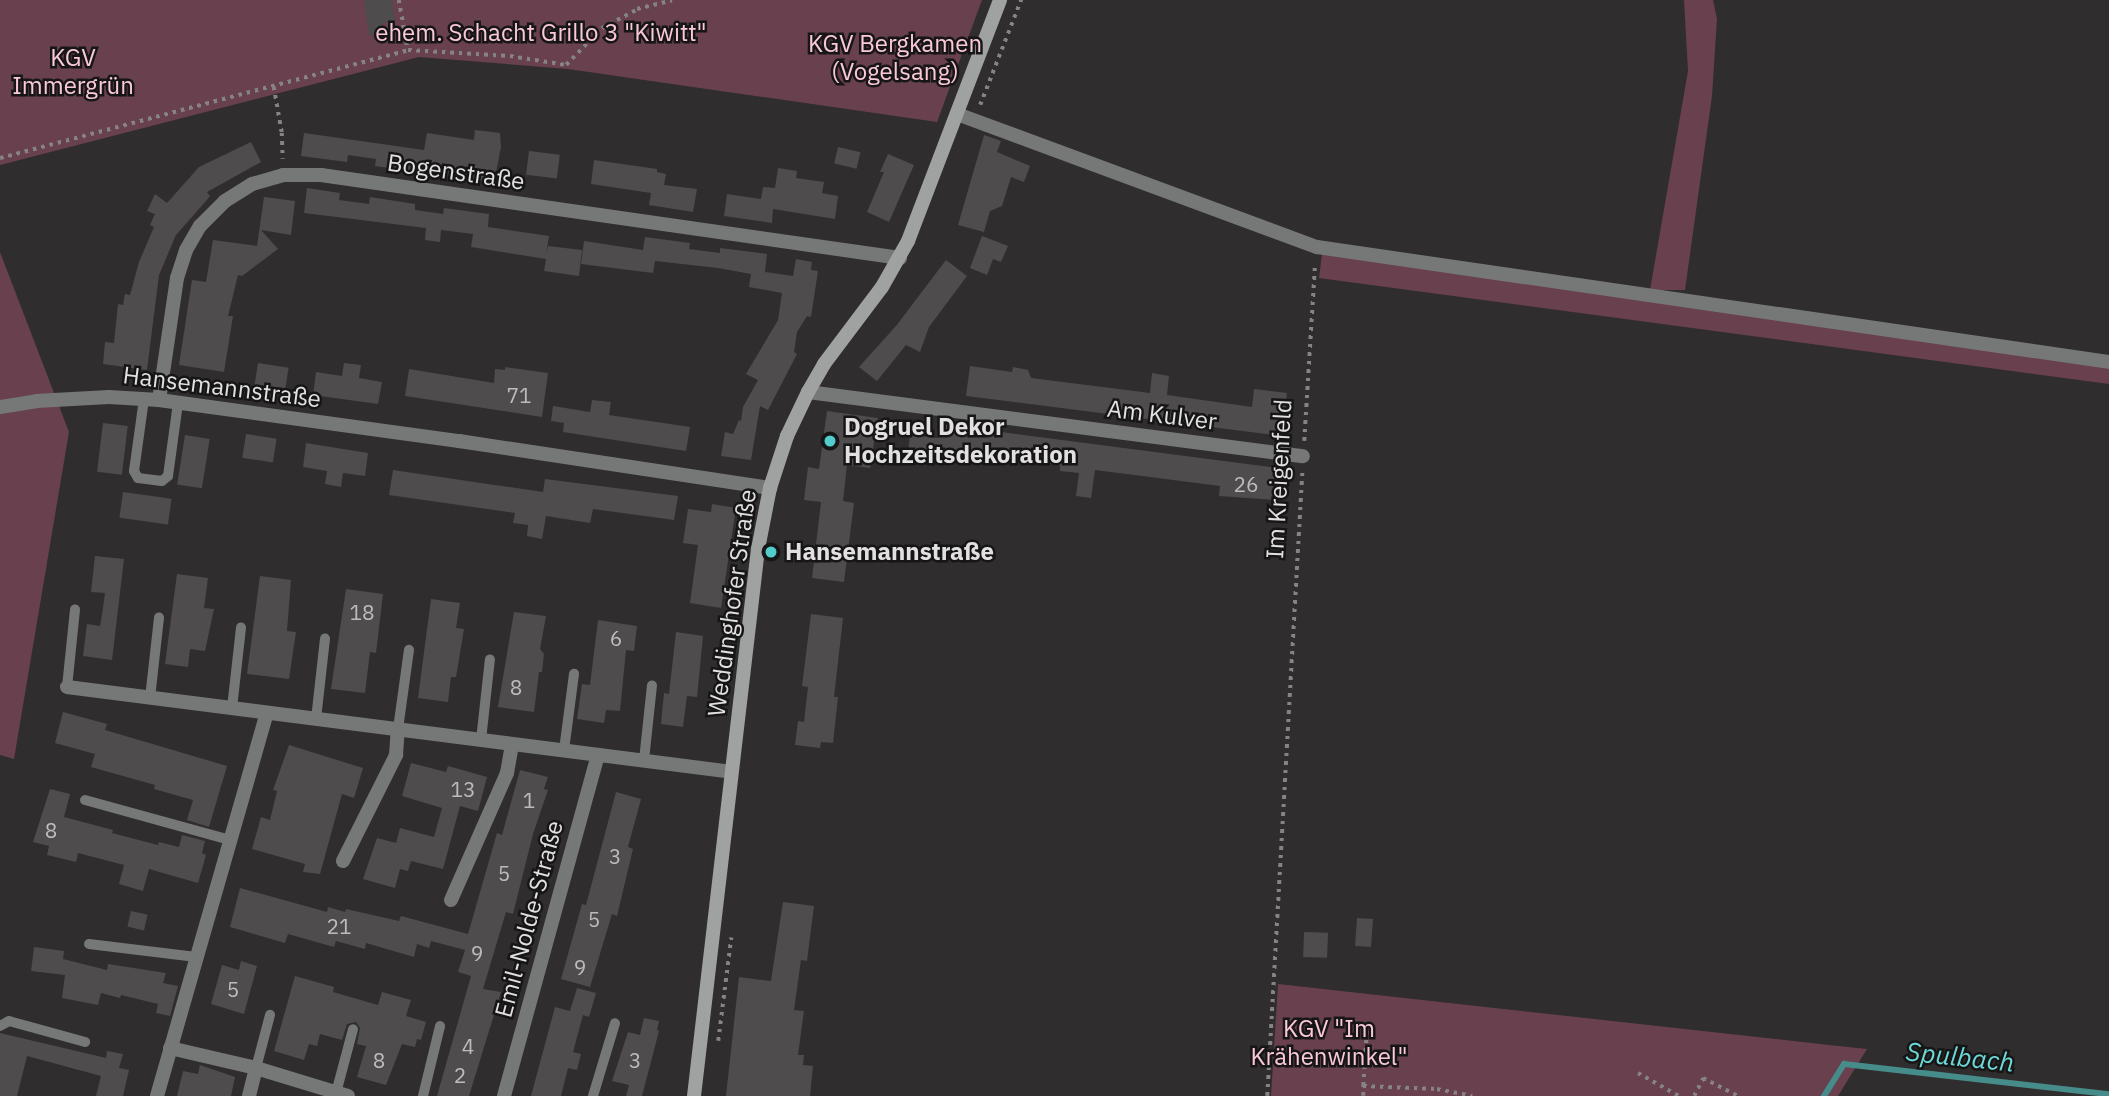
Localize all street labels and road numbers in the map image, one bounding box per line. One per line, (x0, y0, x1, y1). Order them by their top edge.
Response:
street label: Bogenstraße (385, 148, 527, 196)
street label: Hansemannstraße (121, 361, 323, 413)
street label: Am Kulver (1105, 394, 1219, 436)
street label: Im Kreigenfeld (1260, 399, 1298, 559)
street label: Weddinghofer Straße (702, 488, 762, 718)
street label: Emil-Nolde-Straße (489, 817, 569, 1021)

